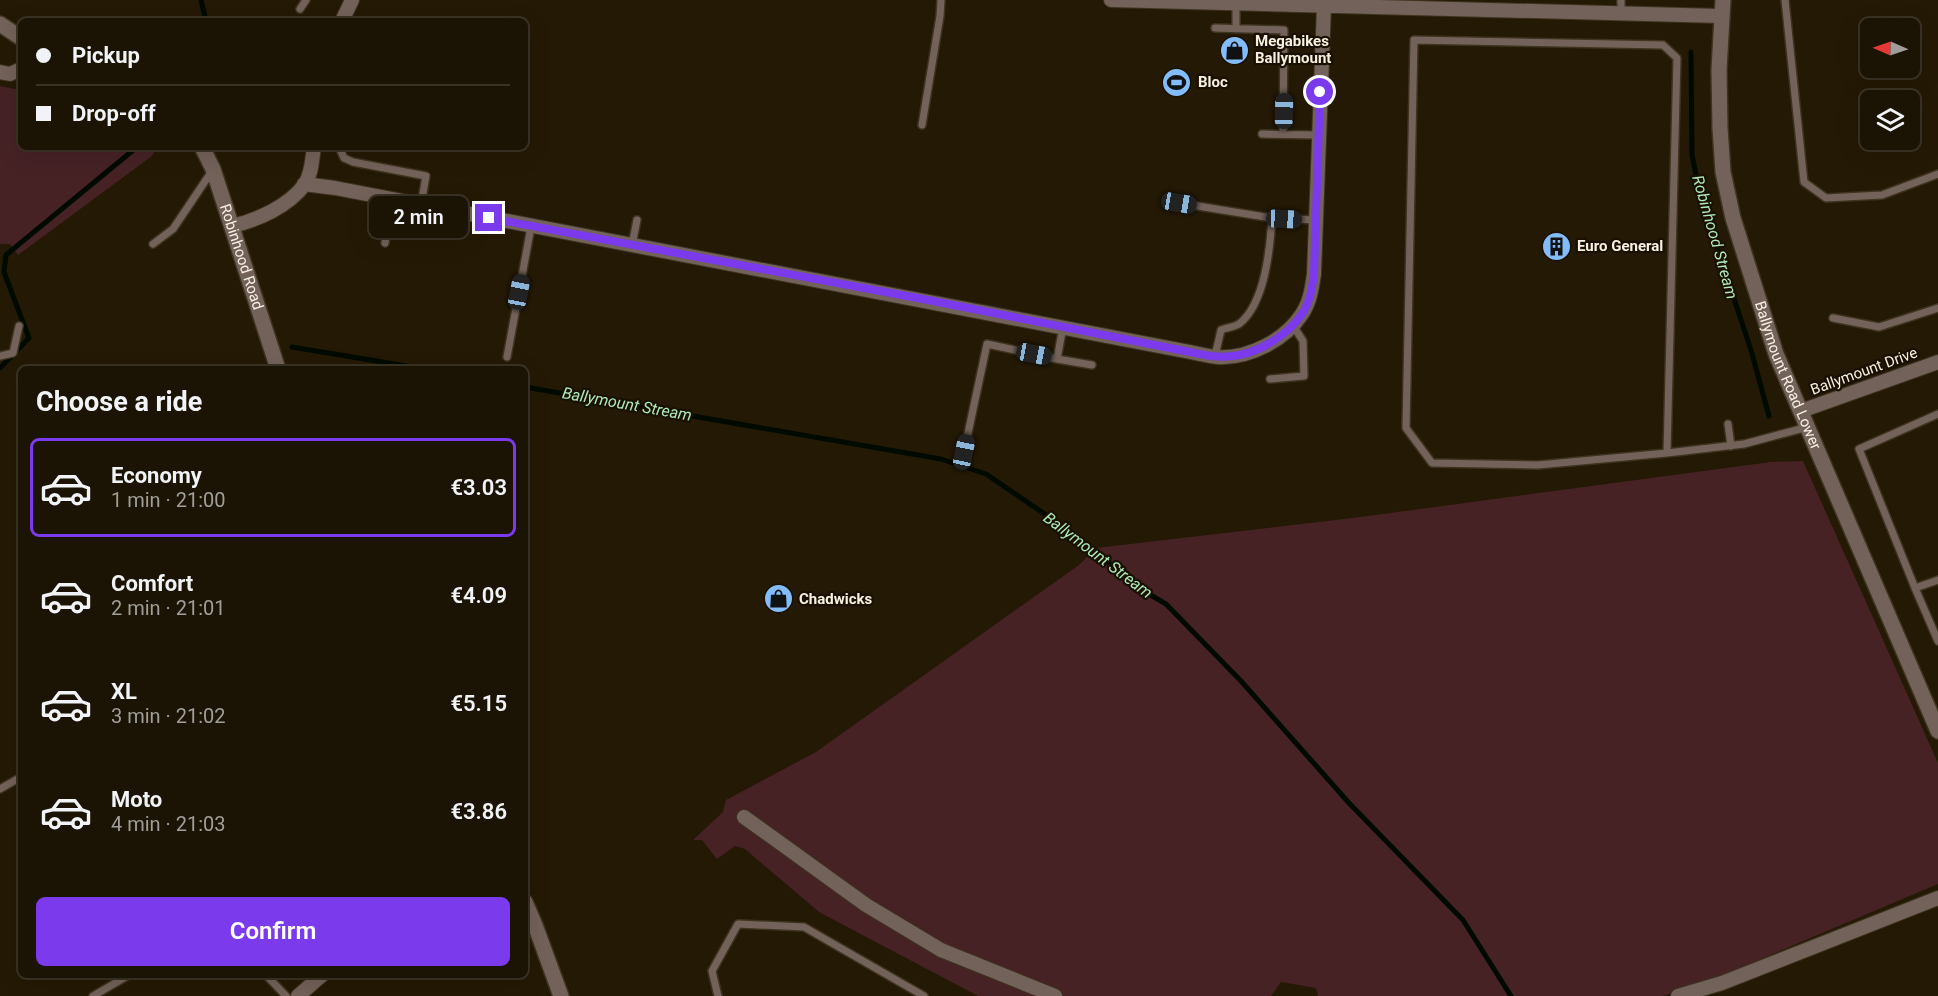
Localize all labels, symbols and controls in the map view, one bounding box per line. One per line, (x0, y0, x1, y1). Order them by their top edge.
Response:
north arrow (1860, 18, 1920, 78)
map controls (1860, 18, 1920, 150)
place label: Megabikes Ballymount (1255, 32, 1331, 67)
shop icon: Megabikes Ballymount (1218, 34, 1250, 66)
text: Pickup (72, 43, 140, 68)
sports icon: Bloc (1161, 66, 1193, 98)
place label: Bloc (1198, 73, 1228, 91)
route start (1306, 78, 1333, 105)
button: layers (1860, 90, 1920, 150)
car (1275, 93, 1293, 129)
text: Drop-off (72, 101, 156, 126)
water label: Robinhood Stream (1688, 173, 1742, 301)
car (1160, 191, 1198, 215)
callout: 2 min (369, 197, 468, 239)
street label: Robinhood Road (216, 202, 267, 312)
route end (475, 204, 502, 231)
text: 2 min (393, 205, 444, 229)
car (1266, 209, 1302, 229)
building icon: Euro General (1540, 230, 1572, 262)
place label: Euro General (1577, 237, 1663, 255)
car (507, 273, 531, 311)
street label: Ballymount Road Lower (1751, 299, 1825, 452)
car (1015, 342, 1053, 366)
street label: Ballymount Drive (1808, 343, 1920, 399)
water label: Ballymount Stream (561, 383, 693, 425)
text: Choose a ride (36, 386, 202, 418)
car (951, 433, 977, 471)
icon: car (39, 461, 93, 515)
text: Economy (111, 463, 202, 488)
text: €3.03 (450, 475, 507, 500)
text: 1 min · 21:00 (111, 488, 226, 512)
water label: Ballymount Stream (1040, 508, 1156, 602)
icon: car (39, 569, 93, 623)
text: Comfort (111, 571, 193, 596)
text: €4.09 (450, 583, 507, 608)
shop icon: Chadwicks (762, 583, 794, 615)
place label: Chadwicks (799, 590, 873, 608)
text: 2 min · 21:01 (111, 596, 226, 620)
icon: car (39, 677, 93, 731)
text: XL (111, 679, 137, 704)
text: €5.15 (450, 691, 507, 716)
text: 3 min · 21:02 (111, 704, 226, 728)
icon: car (39, 785, 93, 839)
text: Moto (111, 787, 162, 812)
text: €3.86 (450, 799, 507, 824)
text: 4 min · 21:03 (111, 812, 226, 836)
button: Confirm (36, 897, 510, 966)

